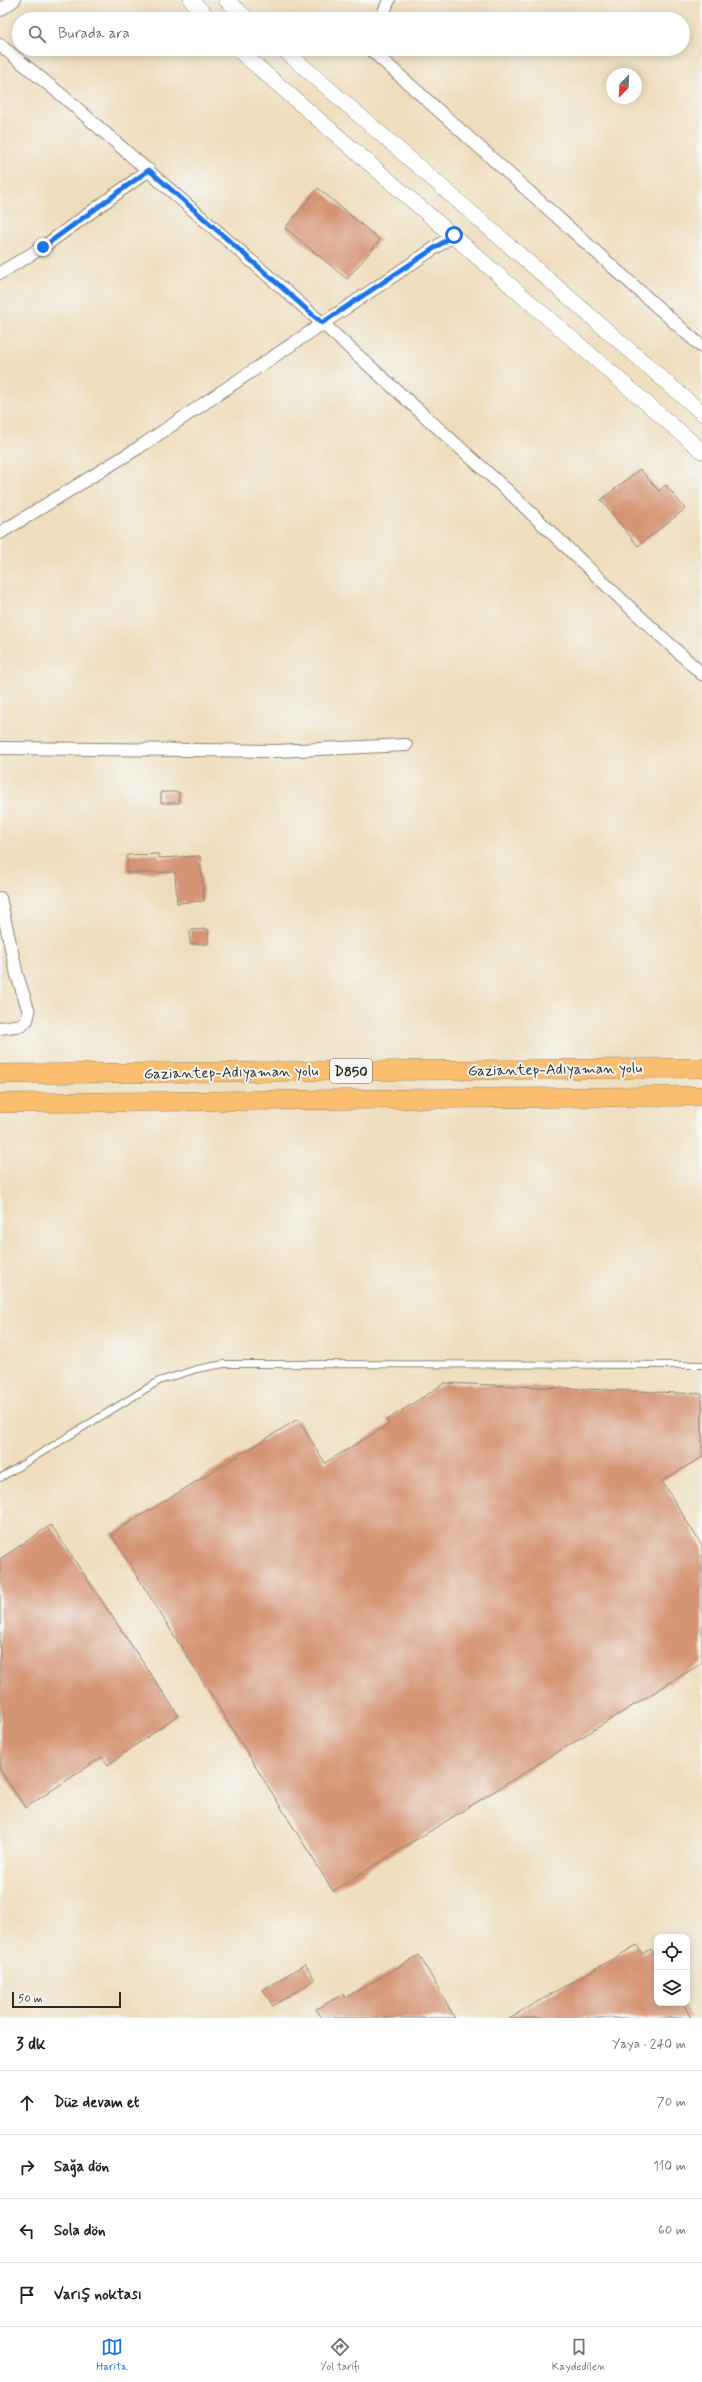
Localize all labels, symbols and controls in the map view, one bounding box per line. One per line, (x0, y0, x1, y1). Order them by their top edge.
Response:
search box (12, 12, 690, 56)
icon: search (26, 23, 48, 45)
text: Burada ara (58, 24, 130, 44)
north arrow (606, 68, 642, 104)
route start (445, 226, 463, 244)
route end (34, 238, 52, 256)
street label: Gaziantep-Adıyaman yolu (468, 1058, 643, 1082)
road number: D850 (330, 1059, 372, 1083)
street label: Gaziantep-Adıyaman yolu (144, 1061, 319, 1085)
map controls (654, 1934, 690, 2006)
button: locate (654, 1934, 690, 1970)
button: layers (654, 1970, 690, 2006)
scale bar (12, 1990, 121, 2009)
text: 50 m (18, 1992, 43, 2006)
text: 3 dk (16, 2033, 46, 2055)
text: Yaya · 240 m (612, 2036, 686, 2053)
icon: ahead (16, 2092, 38, 2114)
text: Düz devam et (54, 2093, 139, 2113)
text: 70 m (657, 2094, 686, 2111)
icon: right (16, 2156, 38, 2178)
text: Sağa dön (54, 2157, 109, 2177)
text: 110 m (653, 2158, 686, 2175)
icon: left (16, 2220, 38, 2242)
text: Sola dön (54, 2221, 106, 2241)
text: 60 m (658, 2222, 686, 2239)
icon: arrive (16, 2284, 38, 2306)
text: Varış noktası (54, 2285, 142, 2305)
tab: Harita (96, 2336, 128, 2374)
tab: Yol tarifi (320, 2336, 359, 2374)
tab: Kaydedilen (552, 2336, 606, 2374)

